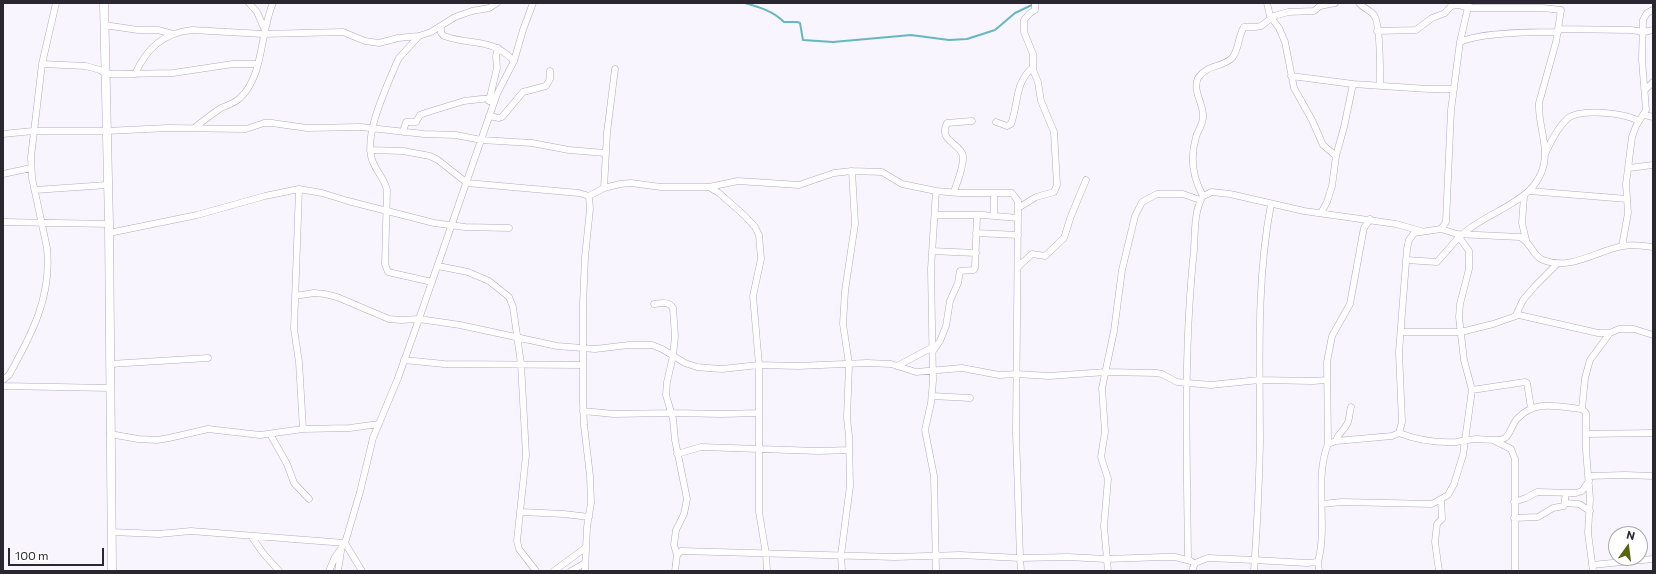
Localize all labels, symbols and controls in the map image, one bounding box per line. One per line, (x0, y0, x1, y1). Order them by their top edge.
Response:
north arrow (1608, 526, 1648, 566)
text: N (1625, 528, 1636, 542)
scale bar (10, 540, 106, 566)
text: 100 m (15, 548, 49, 562)

